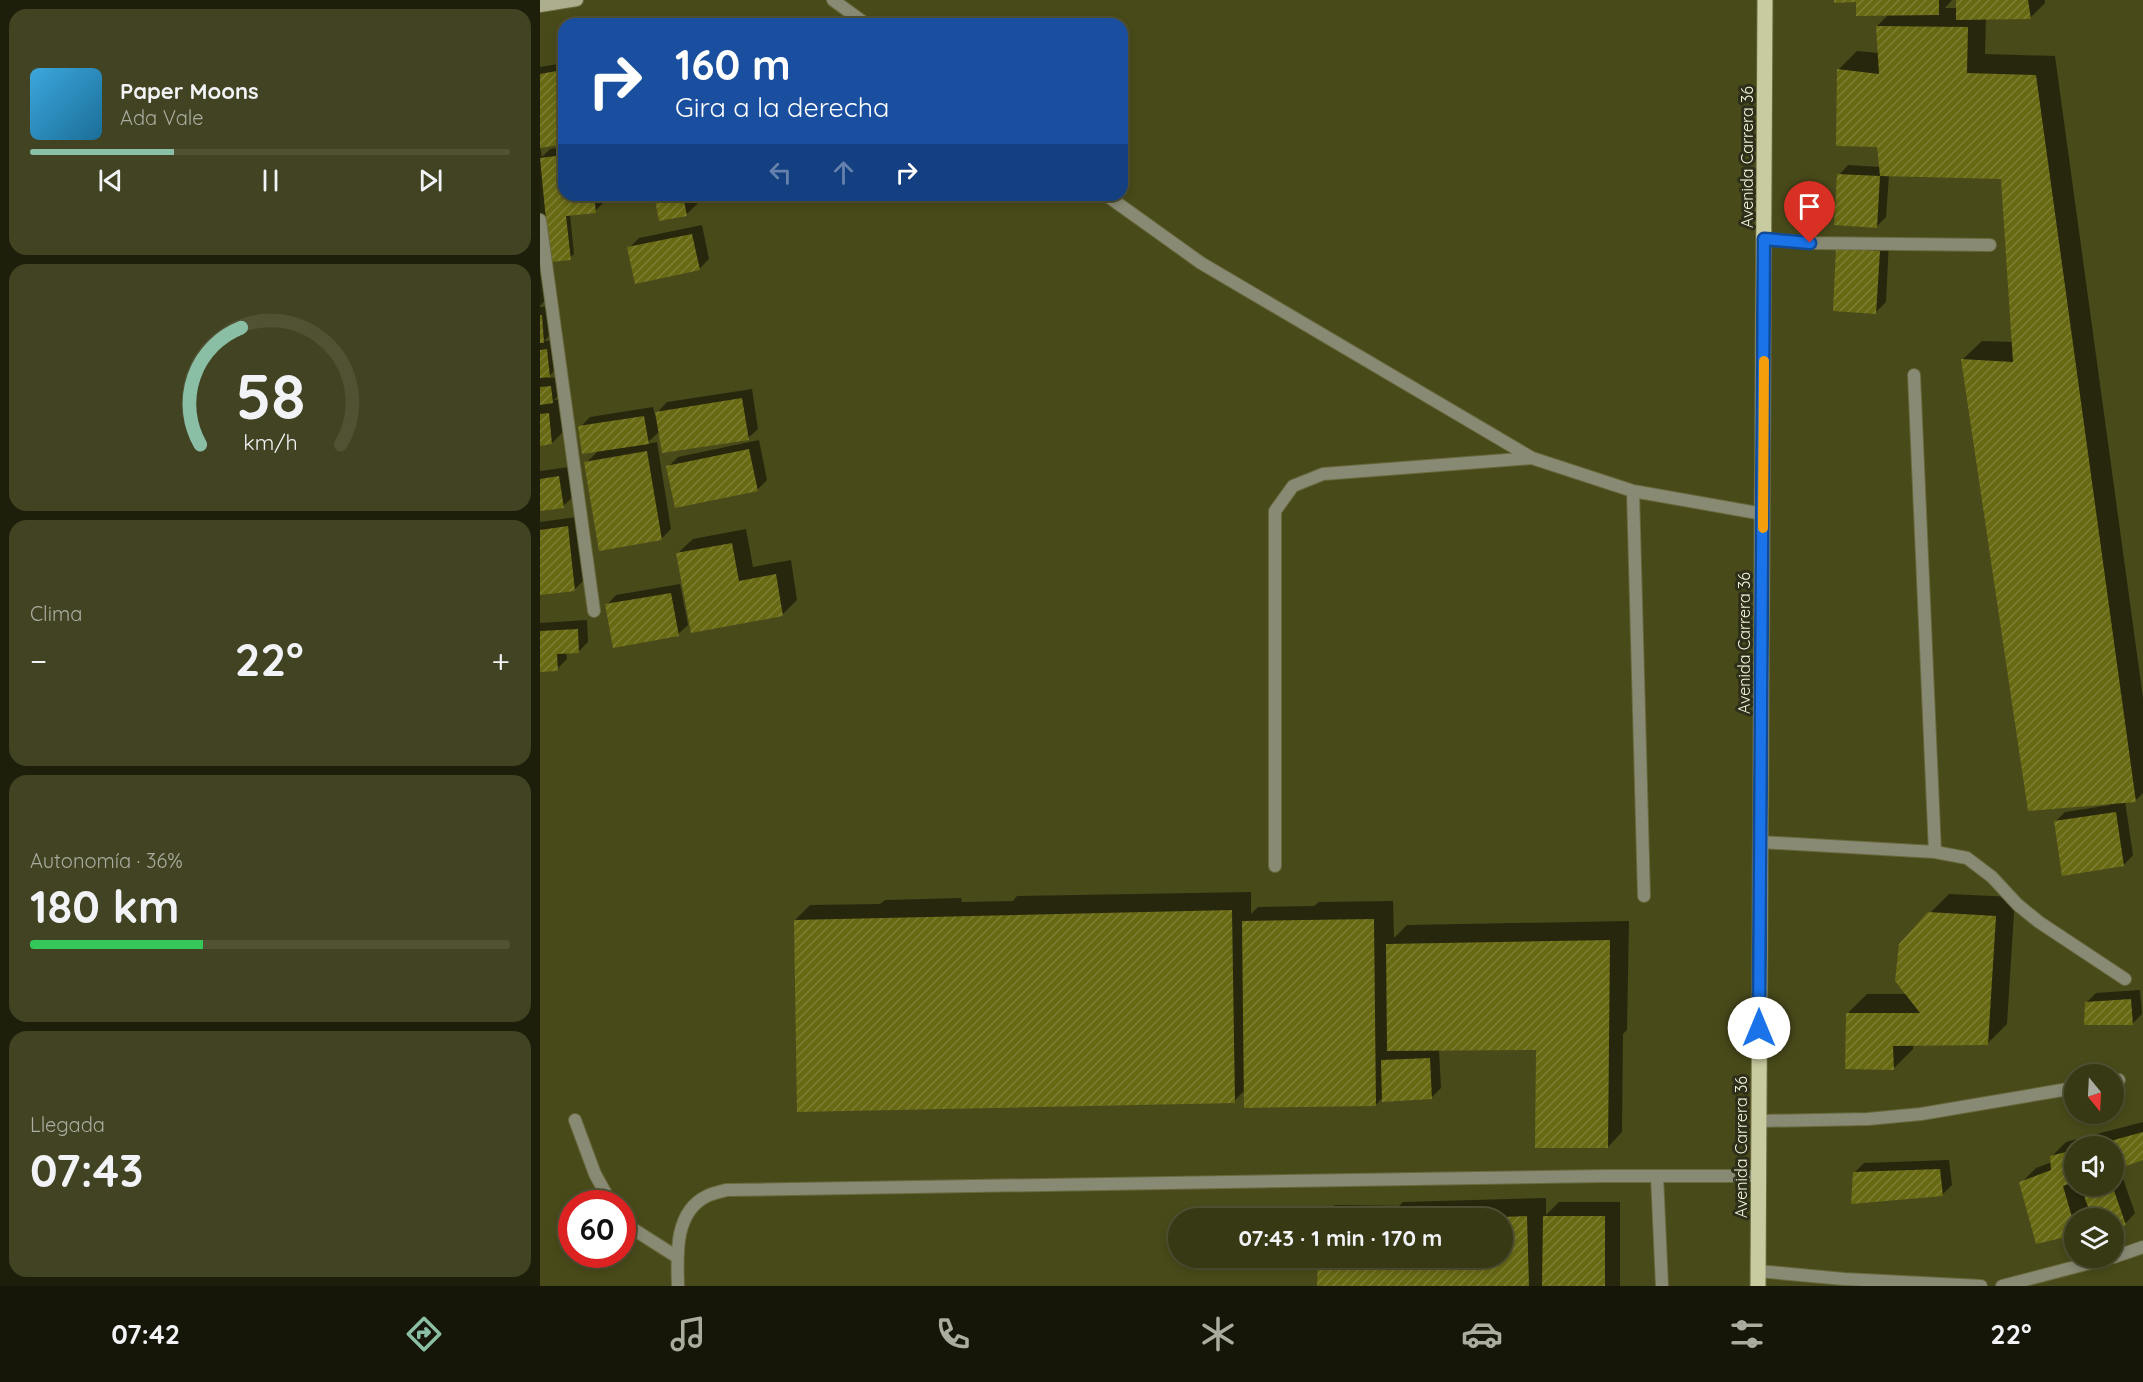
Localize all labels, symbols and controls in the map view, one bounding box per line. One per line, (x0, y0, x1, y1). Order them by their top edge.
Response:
text: 160 m (675, 38, 791, 91)
icon: right (576, 42, 654, 120)
text: Paper Moons (120, 77, 259, 105)
street label: Avenida Carrera 36 (1737, 86, 1757, 228)
text: Gira a la derecha (675, 90, 889, 124)
text: Ada Vale (120, 105, 204, 130)
icon: left (764, 156, 797, 189)
icon: ahead (827, 156, 860, 189)
icon: right (890, 156, 923, 189)
icon: previous (94, 164, 127, 197)
icon: pause (254, 164, 287, 197)
icon: next (414, 164, 447, 197)
pin (1784, 181, 1835, 243)
icon: arrive (1793, 190, 1826, 223)
text: 58 (235, 357, 305, 435)
text: km/h (243, 429, 297, 455)
street label: Avenida Carrera 36 (1734, 572, 1754, 714)
text: Clima (30, 601, 82, 626)
text: 22° (235, 631, 304, 687)
text: − (30, 640, 47, 681)
text: + (491, 640, 510, 681)
text: Autonomía · 36% (30, 848, 183, 873)
text: 180 km (30, 878, 180, 934)
position arrow (1727, 996, 1791, 1060)
north arrow (2064, 1064, 2124, 1124)
map controls (2064, 1064, 2124, 1268)
street label: Avenida Carrera 36 (1731, 1076, 1751, 1218)
text: Llegada (30, 1112, 105, 1137)
button: sound (2064, 1136, 2124, 1196)
text: 07:43 (30, 1142, 143, 1198)
speed limit sign: 60 (558, 1190, 636, 1268)
button: layers (2064, 1208, 2124, 1268)
text: 07:43 · 1 min · 170 m (1239, 1224, 1442, 1252)
icon: directions (403, 1313, 445, 1355)
icon: music (667, 1313, 709, 1355)
icon: phone (932, 1313, 974, 1355)
icon: climate (1197, 1313, 1239, 1355)
icon: car (1461, 1313, 1503, 1355)
icon: filters (1726, 1313, 1768, 1355)
text: 07:42 (111, 1317, 180, 1351)
text: 22° (1990, 1317, 2032, 1351)

